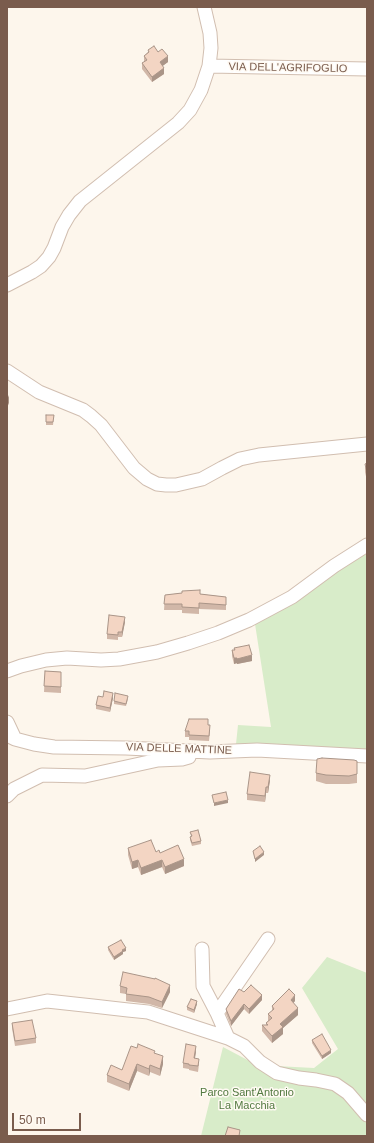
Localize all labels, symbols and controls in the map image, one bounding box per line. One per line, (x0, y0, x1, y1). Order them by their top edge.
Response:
street label: VIA DELL'AGRIFOGLIO (228, 60, 348, 76)
street label: VIA DELLE MATTINE (126, 741, 232, 757)
park label: Parco Sant'Antonio La Macchia (200, 1086, 294, 1112)
scale bar (14, 1105, 83, 1131)
text: 50 m (19, 1113, 46, 1127)

